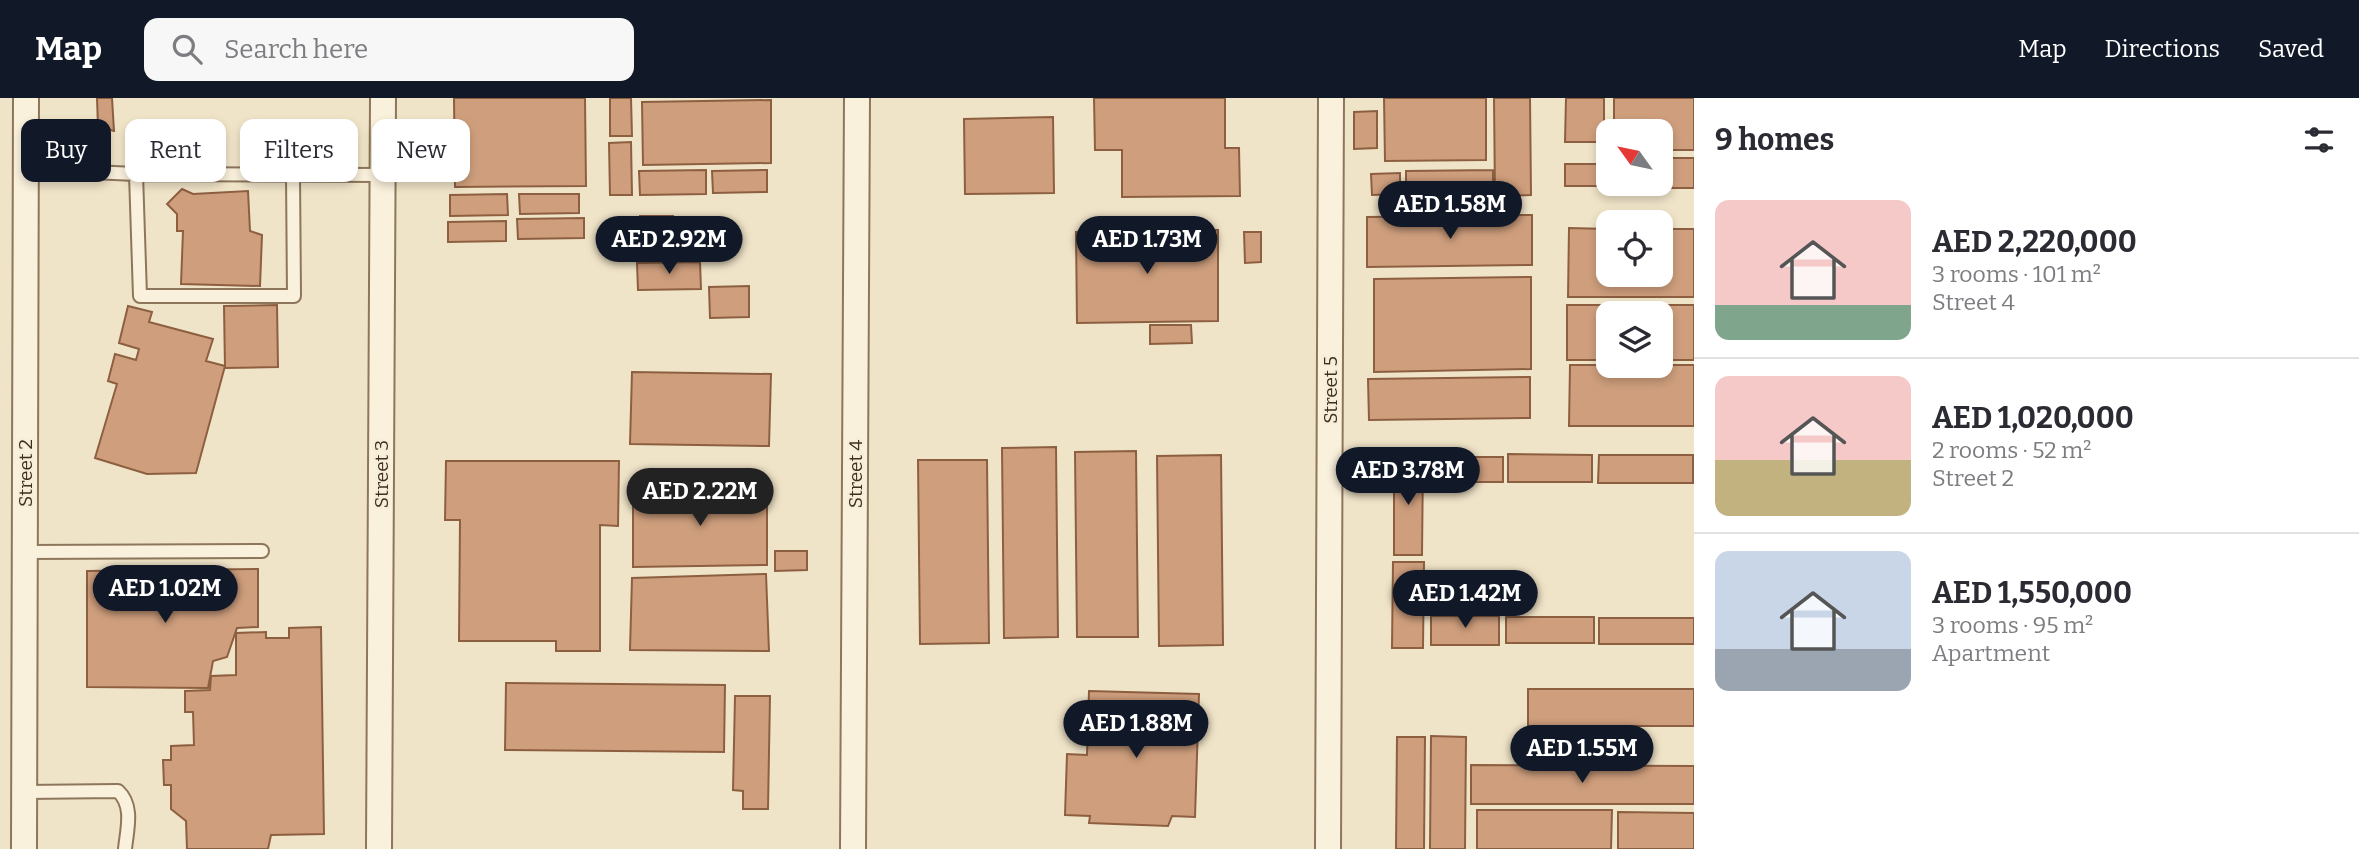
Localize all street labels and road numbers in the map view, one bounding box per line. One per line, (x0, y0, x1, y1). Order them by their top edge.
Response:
street label: Street 5 (1319, 356, 1342, 424)
street label: Street 2 (14, 439, 37, 507)
street label: Street 3 (370, 440, 393, 508)
street label: Street 4 (844, 440, 867, 508)

